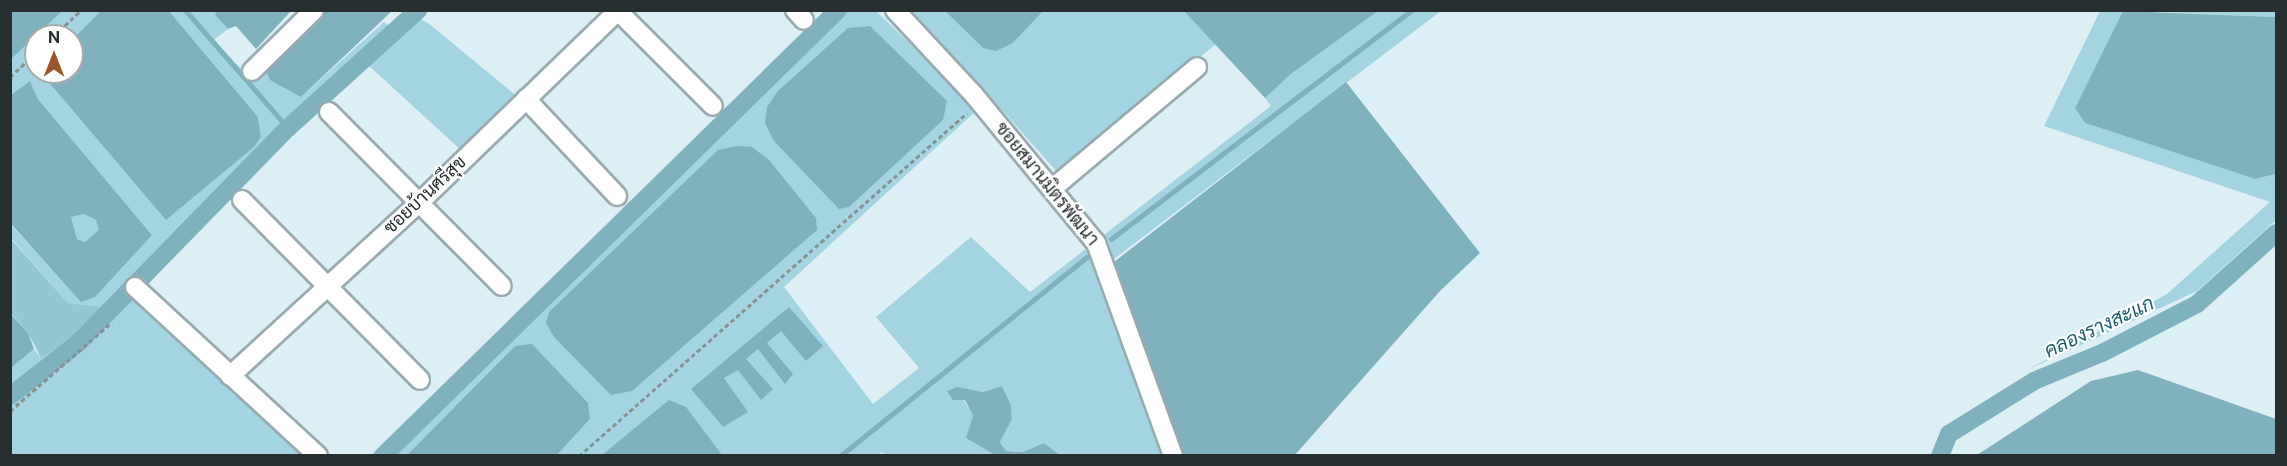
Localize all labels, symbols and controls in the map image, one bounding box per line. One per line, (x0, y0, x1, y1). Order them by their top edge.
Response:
north arrow (24, 24, 84, 84)
text: N (48, 28, 60, 47)
street label: ซอยสมานมิตรพัฒนา (991, 118, 1103, 250)
street label: ซอยบ้านศรีสุข (379, 151, 471, 239)
water label: คลองรางสะแก (2040, 291, 2158, 363)

